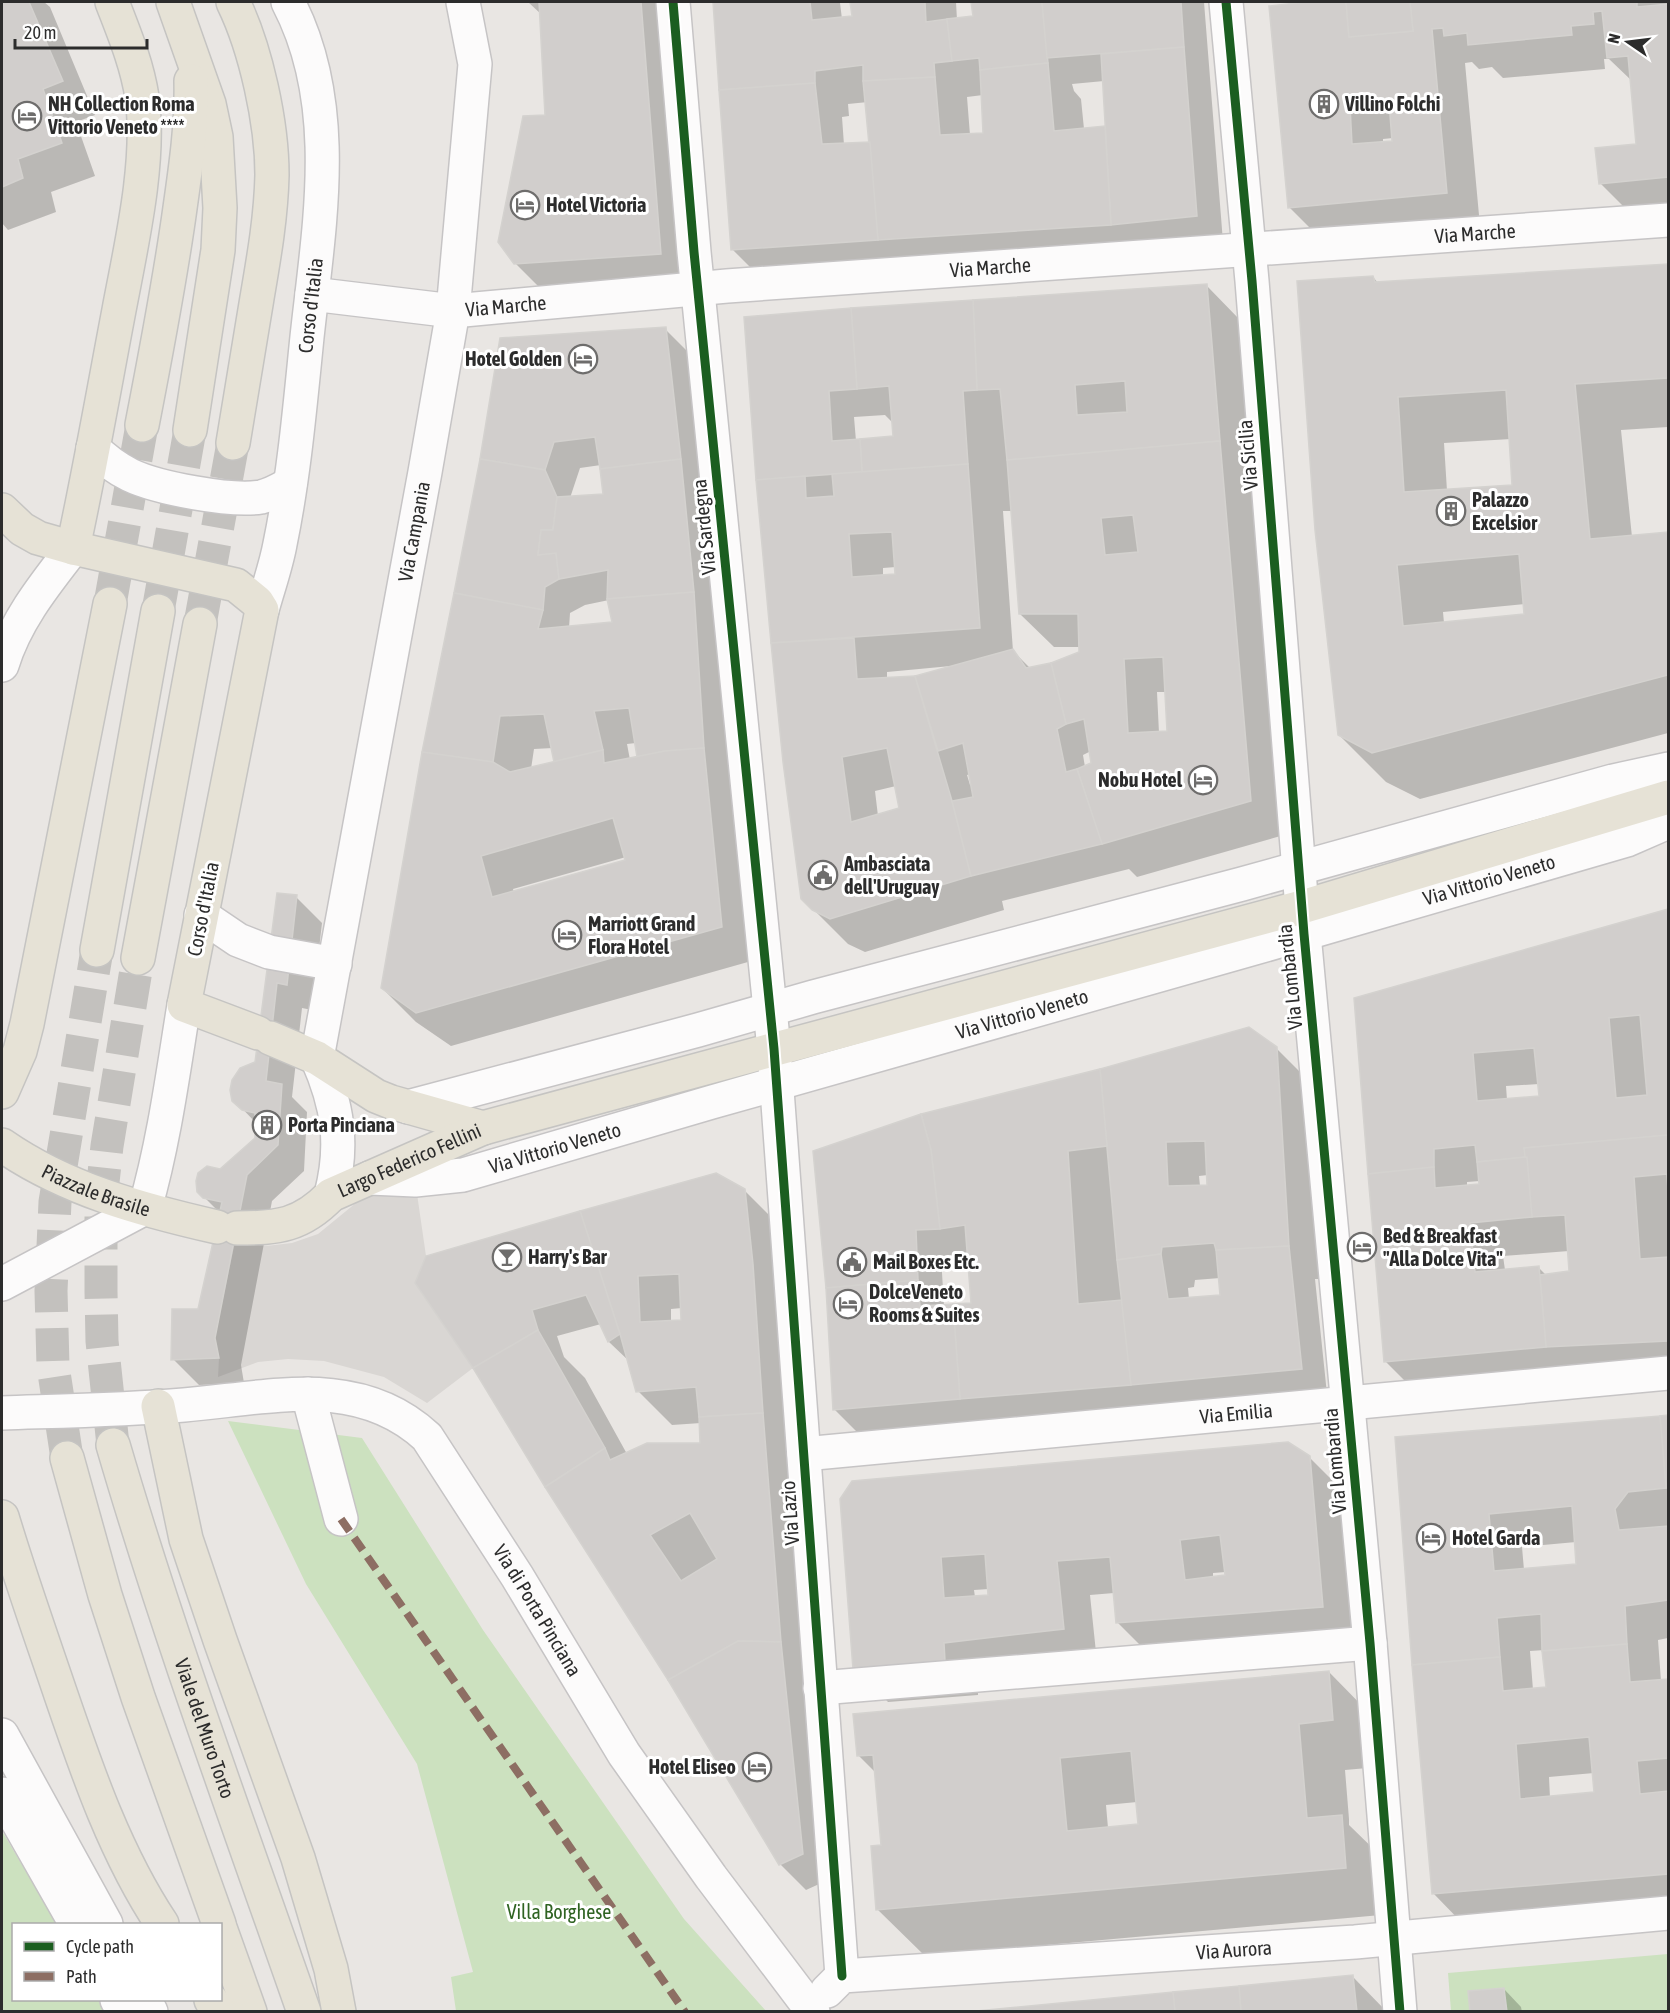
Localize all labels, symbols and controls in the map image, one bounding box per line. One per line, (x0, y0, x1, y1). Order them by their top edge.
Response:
scale bar (15, 12, 147, 50)
north arrow (1598, 12, 1658, 72)
text: 20 m (24, 22, 56, 43)
text: N (1604, 32, 1623, 45)
building icon: Villino Folchi (1308, 88, 1340, 120)
place label: NH Collection Roma Vittorio Veneto **** (47, 92, 195, 138)
place label: Villino Folchi (1344, 92, 1440, 115)
hotel icon: NH Collection Roma Vittorio Veneto **** (11, 100, 43, 132)
hotel icon: Hotel Victoria (509, 189, 541, 221)
place label: Hotel Victoria (546, 193, 646, 216)
street label: Via Marche (1434, 219, 1516, 247)
street label: Via Marche (949, 253, 1032, 281)
street label: Corso d'Italia (293, 257, 327, 354)
street label: Via Marche (464, 291, 547, 321)
hotel icon: Hotel Golden (567, 343, 599, 375)
place label: Hotel Golden (465, 347, 562, 370)
street label: Via Sicilia (1233, 419, 1262, 491)
street label: Via Sardegna (687, 478, 720, 576)
street label: Via Campania (393, 479, 434, 584)
place label: Palazzo Excelsior (1472, 488, 1538, 534)
building icon: Palazzo Excelsior (1435, 495, 1467, 527)
hotel icon: Nobu Hotel (1187, 764, 1219, 796)
place label: Nobu Hotel (1098, 768, 1183, 791)
street label: Via Vittorio Veneto (1420, 849, 1558, 910)
place label: Ambasciata dell'Uruguay (843, 852, 940, 898)
public building icon: Ambasciata dell'Uruguay (807, 859, 839, 891)
street label: Corso d'Italia (182, 860, 223, 958)
place label: Marriott Grand Flora Hotel (588, 912, 695, 958)
hotel icon: Marriott Grand Flora Hotel (551, 919, 583, 951)
street label: Via Lombardia (1273, 923, 1306, 1031)
street label: Via Vittorio Veneto (953, 984, 1091, 1043)
building icon: Porta Pinciana (251, 1109, 283, 1141)
place label: Porta Pinciana (288, 1113, 395, 1136)
street label: Via Vittorio Veneto (486, 1117, 623, 1178)
street label: Largo Federico Fellini (334, 1118, 484, 1202)
street label: Piazzale Brasile (38, 1159, 153, 1221)
place label: Bed & Breakfast "Alla Dolce Vita" (1383, 1224, 1503, 1270)
hotel icon: Bed & Breakfast "Alla Dolce Vita" (1346, 1231, 1378, 1263)
bar icon: Harry's Bar (491, 1241, 523, 1273)
place label: Harry's Bar (528, 1245, 608, 1268)
public building icon: Mail Boxes Etc. (836, 1246, 868, 1278)
place label: Mail Boxes Etc. (873, 1250, 979, 1273)
place label: DolceVeneto Rooms & Suites (869, 1280, 980, 1326)
hotel icon: DolceVeneto Rooms & Suites (832, 1288, 864, 1320)
street label: Via Emilia (1199, 1398, 1274, 1428)
street label: Via Lombardia (1318, 1407, 1351, 1515)
street label: Via Lazio (776, 1480, 803, 1546)
hotel icon: Hotel Garda (1415, 1522, 1447, 1554)
place label: Hotel Garda (1452, 1526, 1540, 1549)
street label: Via di Porta Pinciana (489, 1540, 587, 1680)
street label: Viale del Muro Torto (171, 1656, 240, 1801)
hotel icon: Hotel Eliseo (741, 1751, 773, 1783)
place label: Hotel Eliseo (648, 1755, 736, 1778)
park label: Villa Borghese (507, 1900, 611, 1923)
legend (12, 1923, 222, 2001)
text: Cycle path (66, 1936, 134, 1957)
street label: Via Aurora (1195, 1936, 1273, 1964)
text: Path (66, 1966, 97, 1987)

